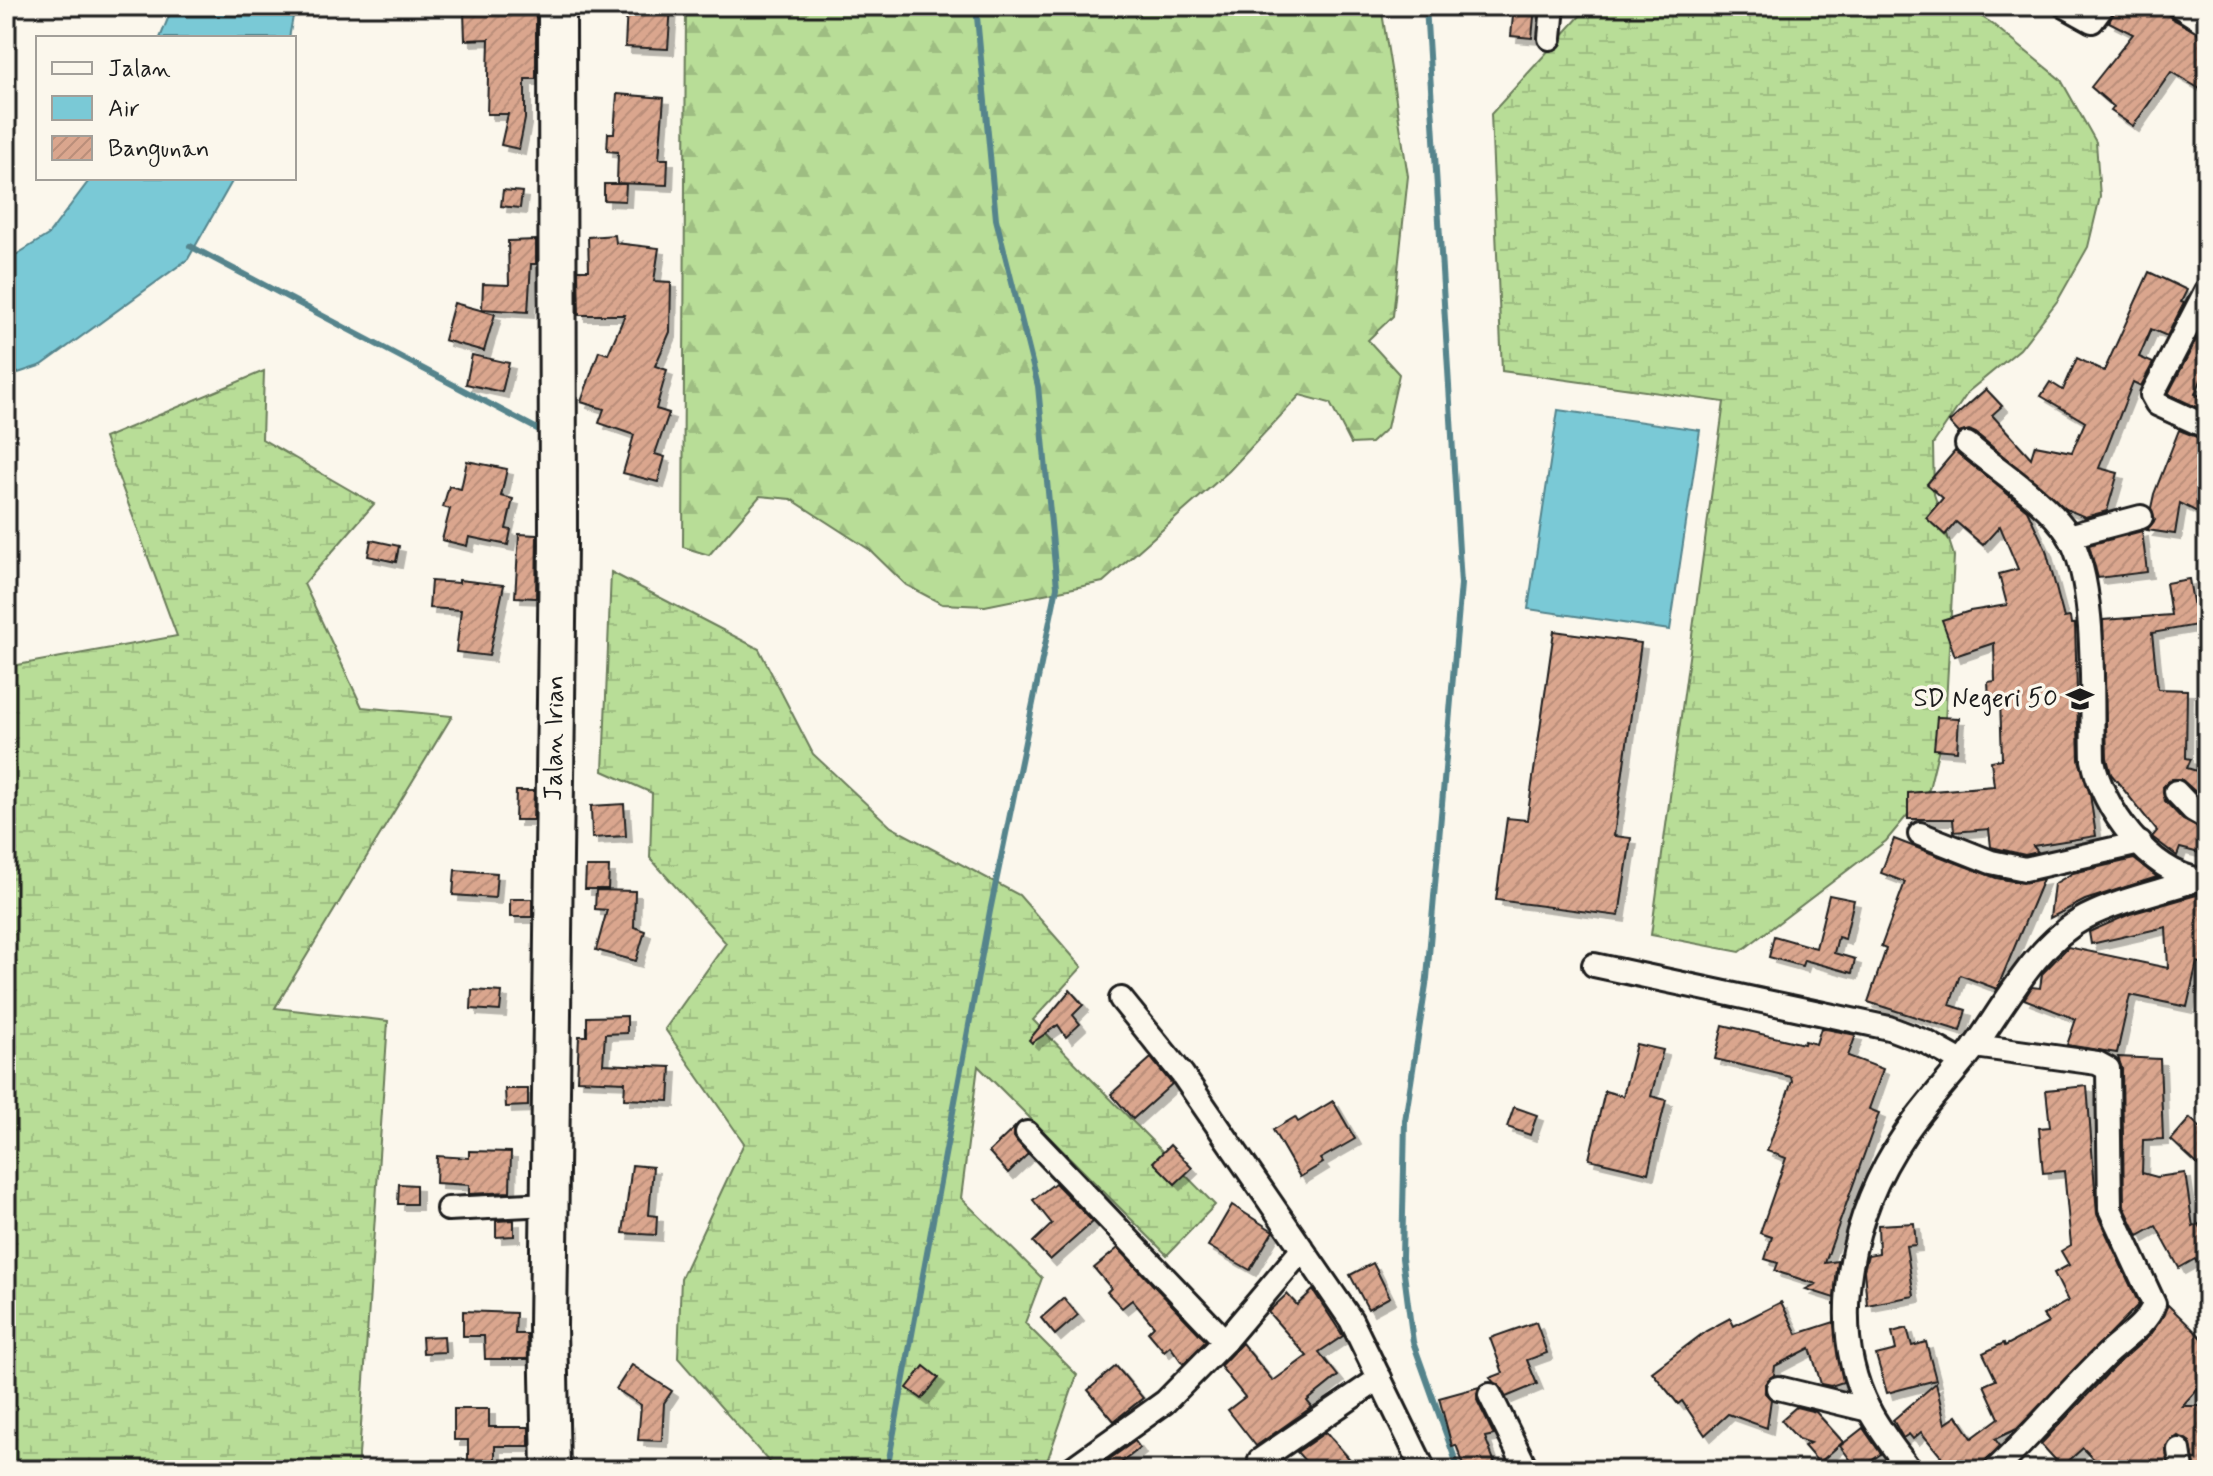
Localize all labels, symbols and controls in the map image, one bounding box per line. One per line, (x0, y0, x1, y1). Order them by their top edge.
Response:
legend (36, 36, 296, 180)
text: Jalan (108, 54, 171, 85)
text: Air (108, 94, 140, 125)
text: Bangunan (108, 134, 209, 167)
street label: Jalan Irian (537, 675, 573, 801)
place label: SD Negeri 50 (1914, 682, 2058, 716)
school or university icon: SD Negeri 50 (2065, 684, 2095, 714)

